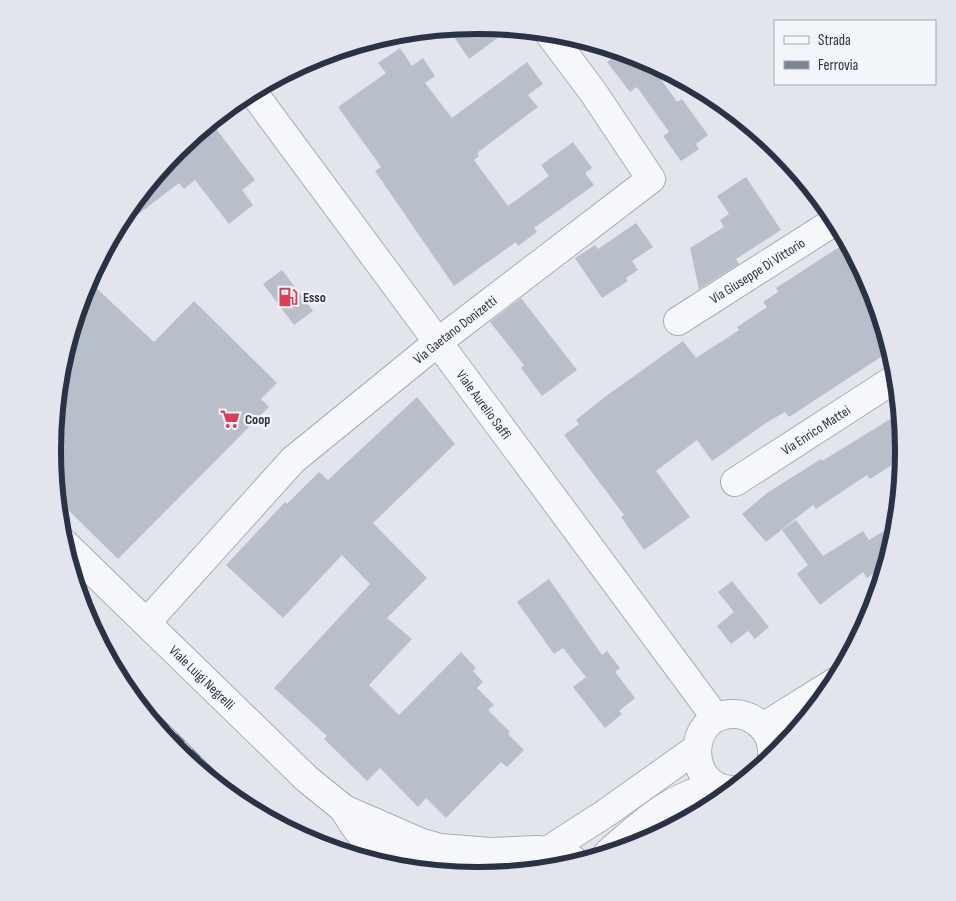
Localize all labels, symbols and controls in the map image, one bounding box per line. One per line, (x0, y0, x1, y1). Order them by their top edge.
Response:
legend (774, 20, 936, 85)
text: Strada (818, 31, 851, 50)
text: Ferrovia (818, 56, 859, 75)
street label: Via Giuseppe Di Vittorio (707, 234, 808, 307)
fuel station icon: Esso (277, 286, 299, 308)
place label: Esso (303, 289, 326, 306)
street label: Via Gaetano Donizetti (410, 292, 500, 367)
street label: Viale Aurelio Saffi (453, 367, 515, 442)
street label: Via Enrico Mattei (778, 401, 853, 458)
supermarket icon: Coop (219, 408, 241, 430)
place label: Coop (245, 411, 270, 428)
street label: Viale Luigi Negrelli (166, 642, 239, 713)

